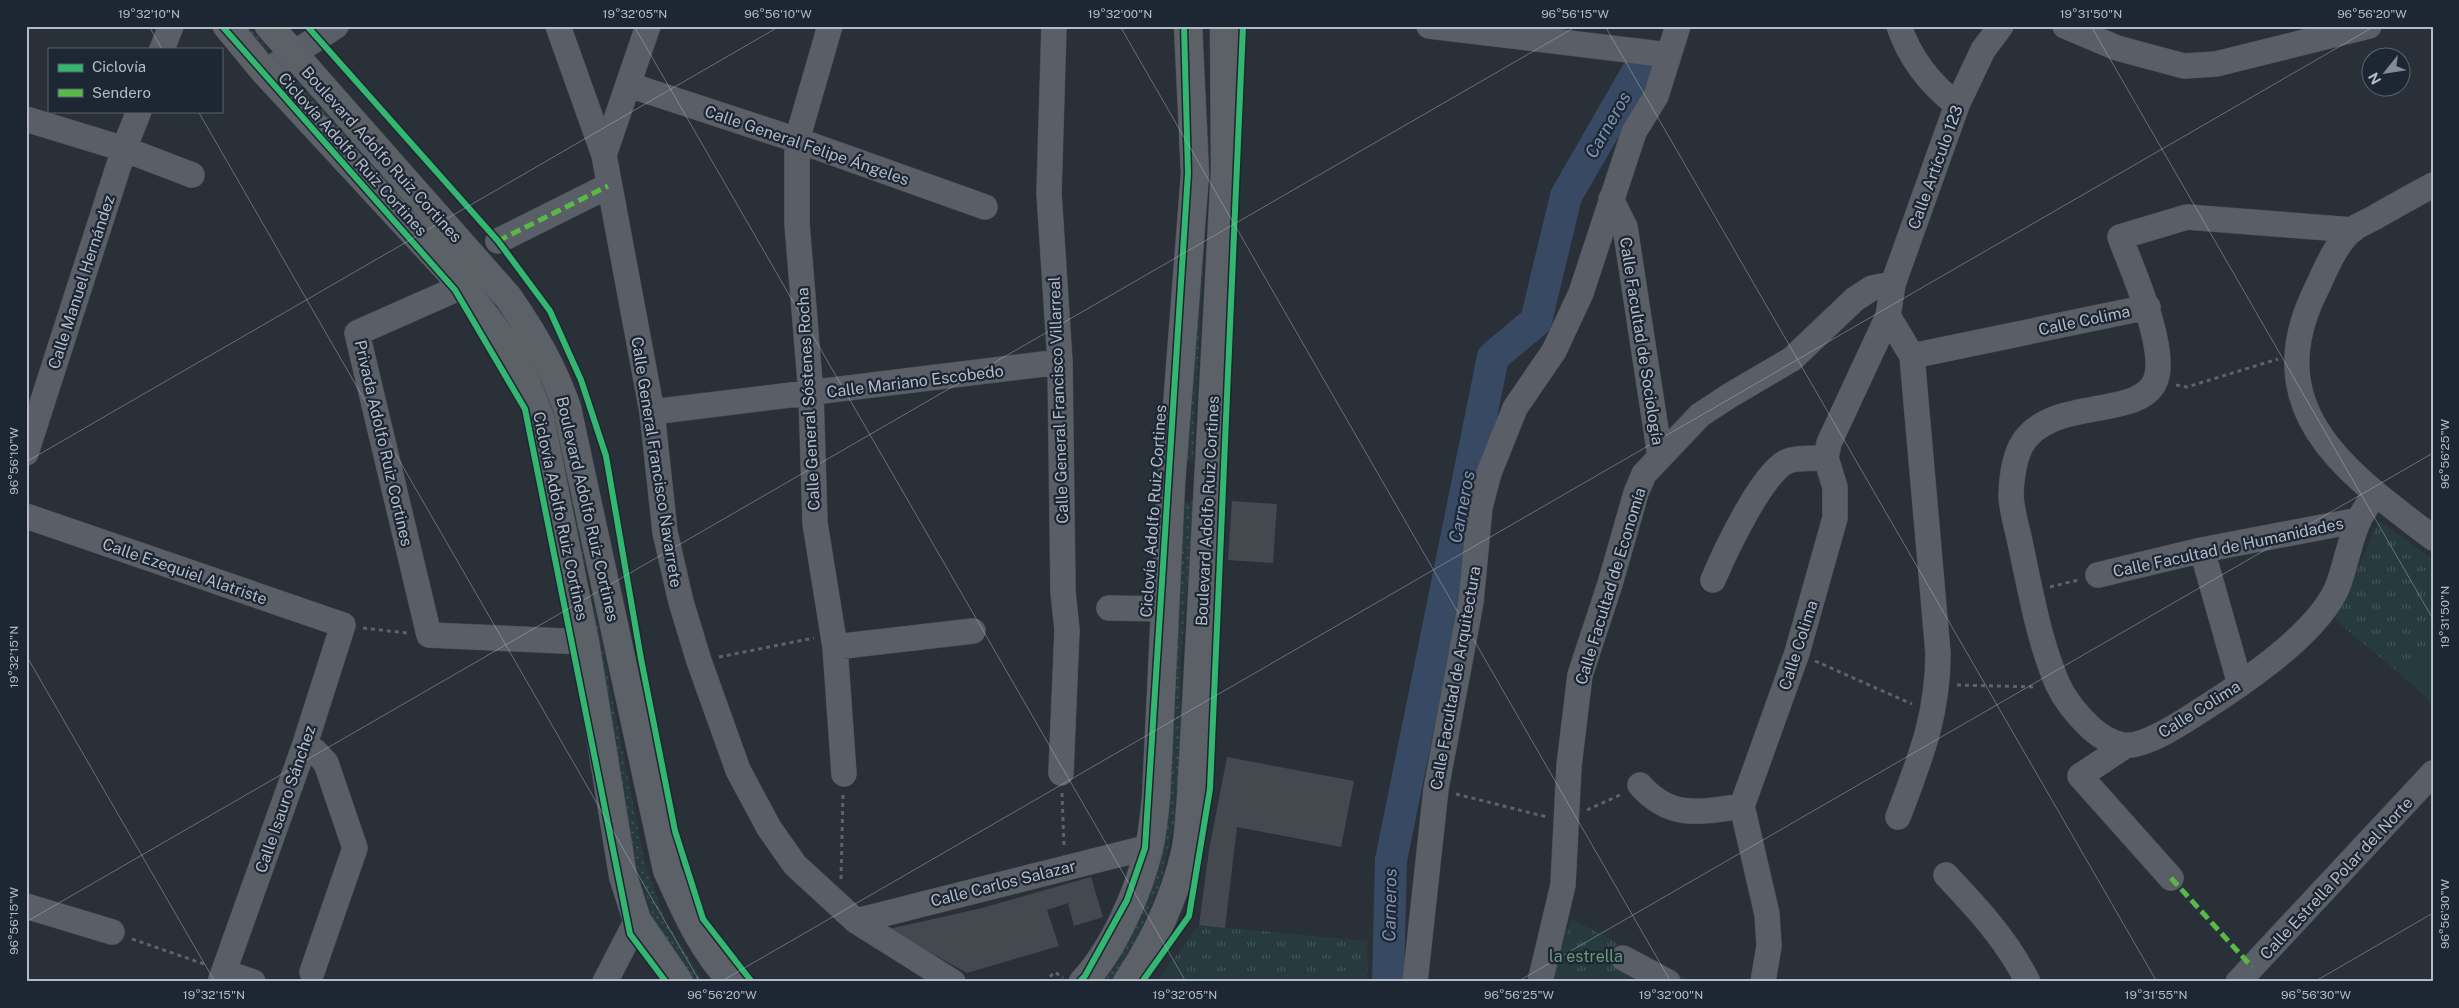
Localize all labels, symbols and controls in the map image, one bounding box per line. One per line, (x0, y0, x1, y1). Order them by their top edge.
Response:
text: 19°32'10"N (118, 7, 180, 21)
text: 19°32'05"N (603, 7, 667, 21)
text: 96°56'10"W (744, 7, 812, 21)
text: 19°32'00"N (1088, 7, 1152, 21)
text: 96°56'15"W (1541, 7, 1609, 21)
text: 19°31'50"N (2060, 7, 2122, 21)
text: 96°56'20"W (2337, 7, 2407, 21)
legend (48, 48, 222, 112)
north arrow (2362, 48, 2412, 98)
text: Ciclovía (92, 58, 146, 75)
street label: Boulevard Adolfo Ruiz Cortines (297, 62, 466, 246)
street label: Ciclovía Adolfo Ruiz Cortines (274, 69, 431, 240)
text: N (2365, 70, 2384, 87)
text: Sendero (92, 84, 151, 101)
water label: Carneros (1580, 88, 1635, 162)
street label: Calle General Felipe Ángeles (702, 101, 912, 189)
street label: Calle Artículo 123 (1904, 103, 1967, 232)
street label: Calle Manuel Hernández (44, 192, 119, 372)
street label: Calle Facultad de Sociología (1616, 236, 1667, 446)
street label: Calle General Francisco Villarreal (1045, 276, 1072, 524)
street label: Calle General Sóstenes Rocha (793, 287, 824, 511)
street label: Calle Colima (2037, 302, 2132, 339)
street label: Calle General Francisco Navarrete (627, 335, 686, 589)
street label: Privada Adolfo Ruiz Cortines (351, 338, 417, 548)
street label: Calle Mariano Escobedo (825, 361, 1005, 402)
street label: Boulevard Adolfo Ruiz Cortines (552, 395, 623, 624)
street label: Boulevard Adolfo Ruiz Cortines (1192, 395, 1223, 627)
street label: Ciclovía Adolfo Ruiz Cortines (1137, 404, 1170, 618)
street label: Ciclovía Adolfo Ruiz Cortines (529, 410, 592, 622)
text: 96°56'25"W (2438, 418, 2452, 489)
text: 96°56'10"W (7, 427, 21, 495)
water label: Carneros (1444, 469, 1479, 545)
street label: Calle Facultad de Economía (1571, 485, 1650, 687)
street label: Calle Facultad de Humanidades (2111, 514, 2345, 581)
street label: Calle Ezequiel Alatriste (100, 534, 270, 609)
street label: Calle Facultad de Arquitectura (1426, 565, 1485, 791)
text: 19°31'50"N (2438, 586, 2452, 648)
street label: Calle Colima (1775, 598, 1822, 692)
text: 19°32'15"N (7, 626, 21, 688)
street label: Calle Colima (2155, 677, 2244, 742)
street label: Calle Isauro Sánchez (251, 723, 320, 875)
street label: Calle Estrella Polar del Norte (2256, 793, 2417, 963)
street label: Calle Carlos Salazar (929, 856, 1078, 911)
water label: Carneros (1378, 868, 1401, 942)
text: 96°56'30"W (2438, 878, 2452, 949)
text: 96°56'15"W (7, 887, 21, 955)
park label: la estrella (1549, 947, 1623, 966)
text: 19°32'15"N (183, 988, 245, 1002)
text: 96°56'20"W (687, 988, 757, 1002)
text: 19°32'05"N (1153, 988, 1217, 1002)
text: 96°56'25"W (1484, 988, 1555, 1002)
text: 19°32'00"N (1639, 988, 1703, 1002)
text: 19°31'55"N (2125, 988, 2187, 1002)
text: 96°56'30"W (2281, 988, 2352, 1002)

